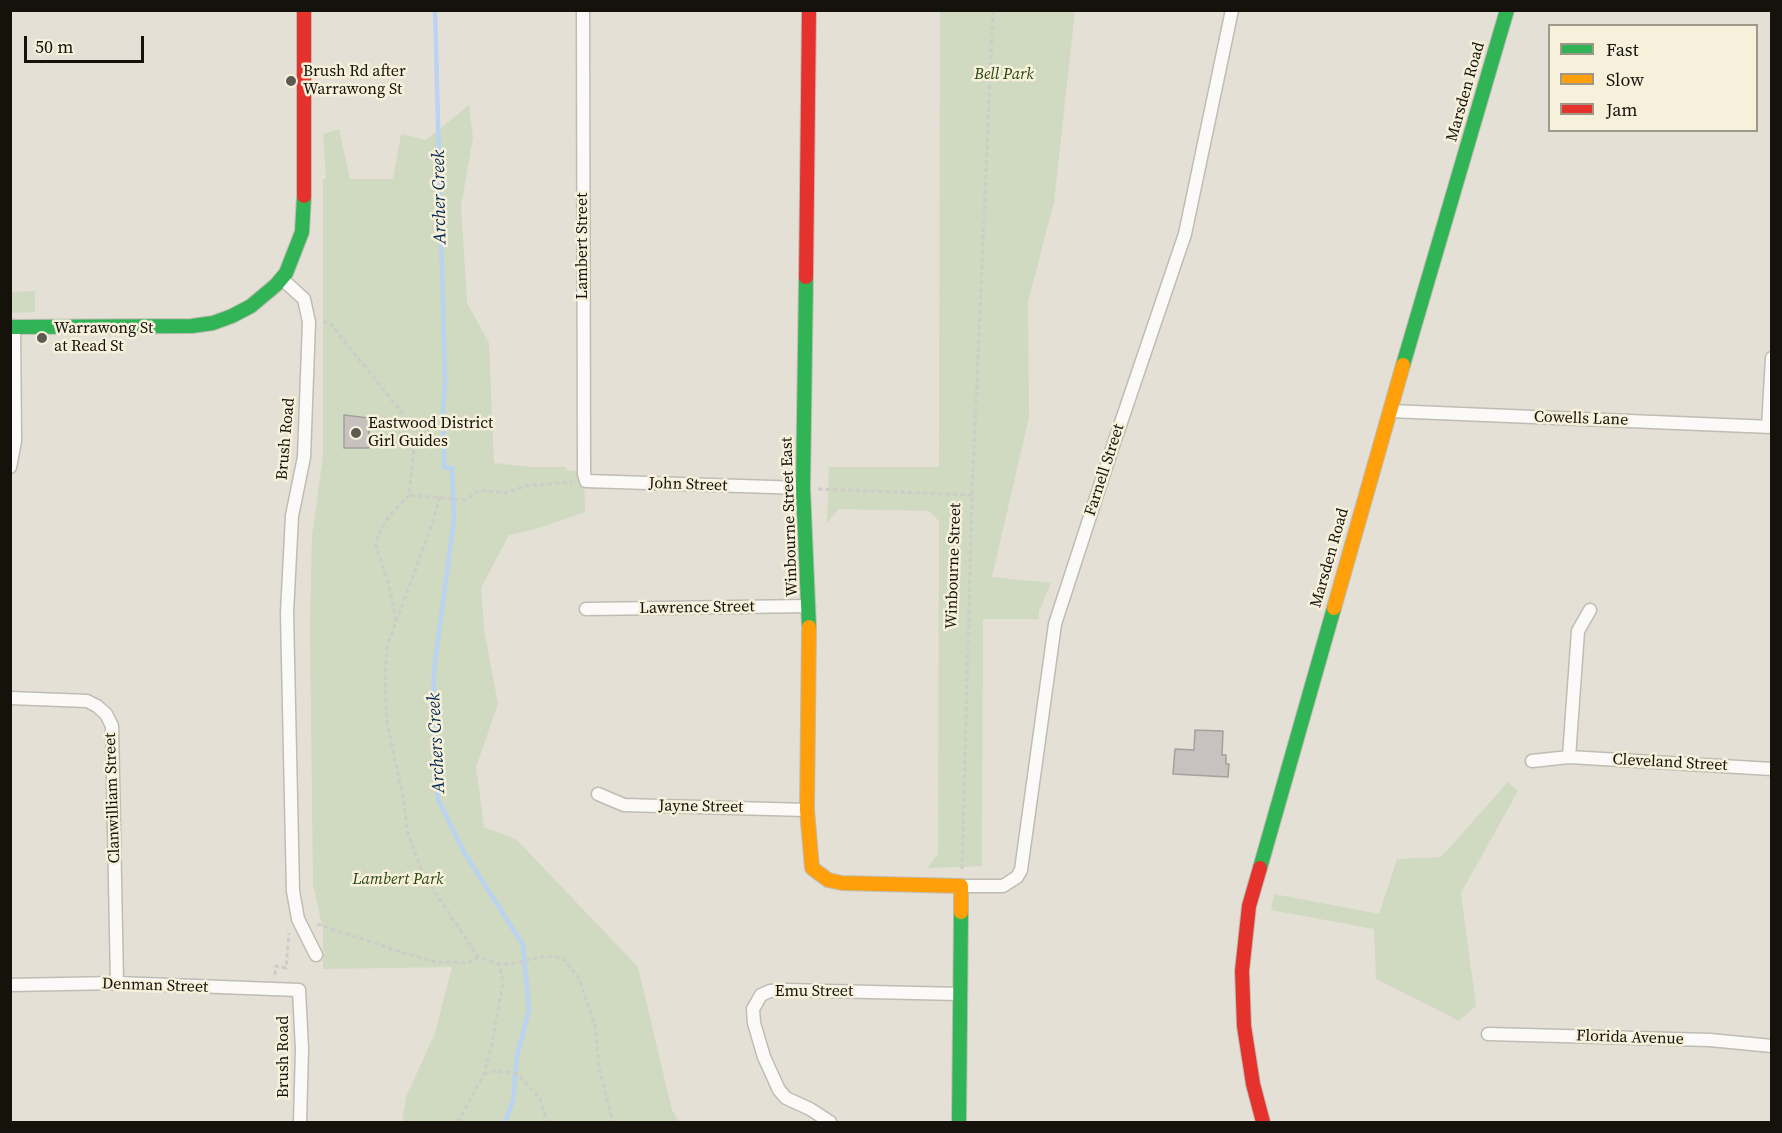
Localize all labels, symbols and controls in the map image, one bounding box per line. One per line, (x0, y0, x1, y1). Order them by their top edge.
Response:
scale bar (27, 24, 147, 62)
legend (1548, 24, 1758, 132)
text: 50 m (35, 34, 73, 59)
text: Fast (1606, 37, 1639, 62)
street label: Marsden Road (1443, 40, 1489, 144)
place label: Brush Rd after Warrawong St (303, 62, 406, 100)
park label: Bell Park (974, 65, 1034, 85)
text: Slow (1606, 67, 1644, 92)
marker: Brush Rd after Warrawong St (284, 74, 298, 88)
text: Jam (1606, 97, 1638, 122)
water label: Archer Creek (428, 150, 452, 244)
street label: Lambert Street (573, 193, 593, 299)
place label: Warrawong St at Read St (54, 319, 153, 357)
marker: Warrawong St at Read St (35, 331, 49, 345)
street label: Brush Road (273, 397, 299, 481)
street label: Cowells Lane (1533, 408, 1629, 430)
place label: Eastwood District Girl Guides (368, 414, 493, 452)
street label: Farnell Street (1081, 421, 1129, 519)
marker: Eastwood District Girl Guides (349, 426, 363, 440)
street label: Winbourne Street East (778, 437, 802, 597)
street label: John Street (648, 474, 728, 496)
street label: Winbourne Street (942, 502, 966, 630)
street label: Marsden Road (1307, 506, 1353, 610)
street label: Lawrence Street (639, 597, 755, 619)
water label: Archers Creek (424, 692, 450, 794)
street label: Clanwilliam Street (101, 732, 125, 864)
street label: Cleveland Street (1612, 750, 1728, 776)
street label: Jayne Street (658, 797, 744, 817)
park label: Lambert Park (352, 870, 444, 890)
street label: Denman Street (101, 975, 209, 997)
street label: Emu Street (775, 982, 853, 1002)
street label: Brush Road (274, 1016, 294, 1098)
street label: Florida Avenue (1576, 1027, 1684, 1049)

